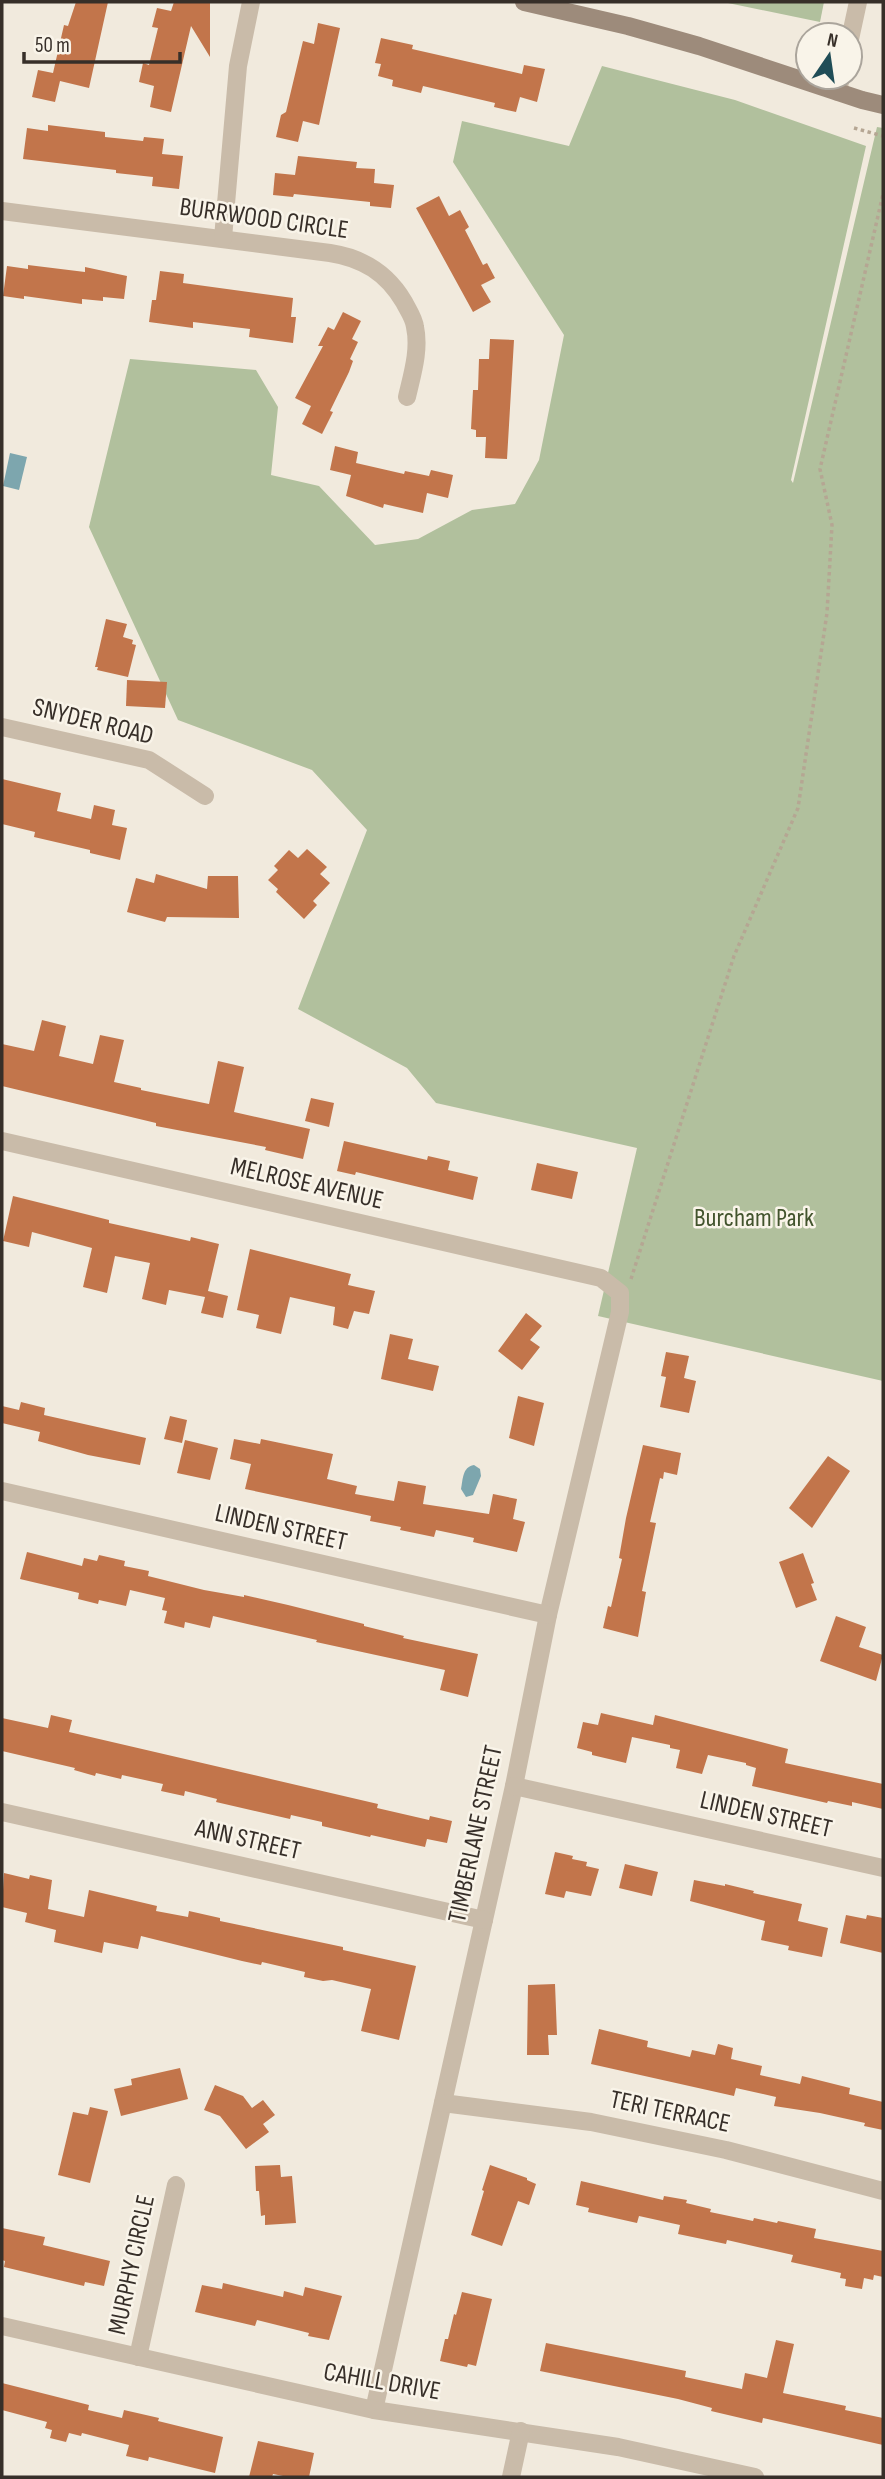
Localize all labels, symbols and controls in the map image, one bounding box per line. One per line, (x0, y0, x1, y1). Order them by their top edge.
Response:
scale bar (24, 21, 180, 65)
north arrow (794, 21, 864, 91)
text: N (825, 29, 840, 53)
text: 50 m (35, 33, 70, 58)
street label: BURRWOOD CIRCLE (178, 192, 350, 246)
street label: SNYDER ROAD (29, 692, 157, 752)
street label: MELROSE AVENUE (228, 1151, 386, 1217)
park label: Burcham Park (694, 1203, 814, 1234)
street label: LINDEN STREET (212, 1498, 350, 1558)
street label: TIMBERLANE STREET (442, 1743, 510, 1925)
street label: LINDEN STREET (697, 1785, 835, 1845)
street label: ANN STREET (191, 1813, 304, 1867)
street label: TERI TERRACE (607, 2084, 733, 2140)
street label: MURPHY CIRCLE (102, 2192, 162, 2338)
street label: CAHILL DRIVE (321, 2356, 443, 2408)

